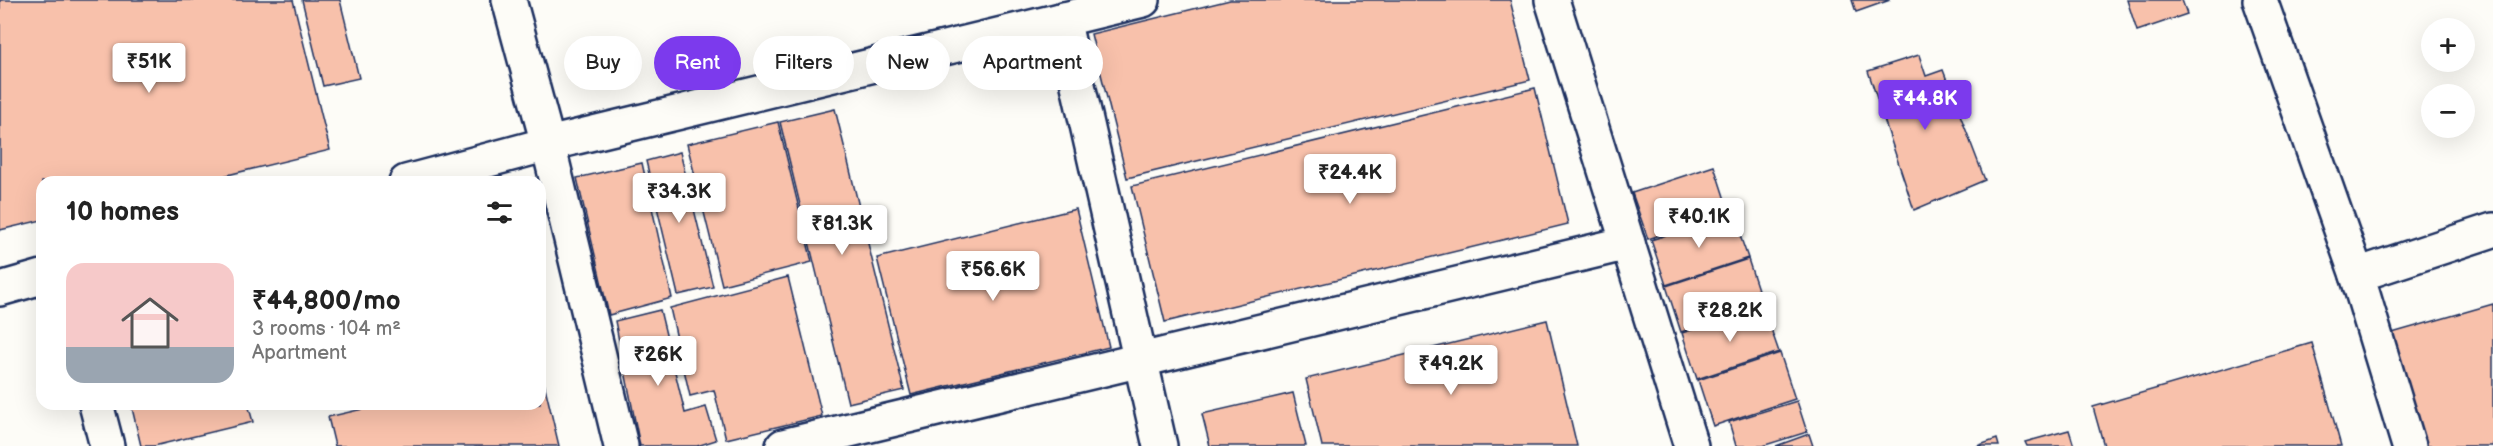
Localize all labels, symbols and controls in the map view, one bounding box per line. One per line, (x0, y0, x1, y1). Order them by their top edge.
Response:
map controls (2421, 18, 2475, 138)
button: + (2421, 18, 2475, 72)
chip: Buy (564, 36, 642, 90)
chip: Rent (654, 36, 741, 90)
chip: Filters (753, 36, 854, 90)
chip: New (866, 36, 950, 90)
chip: Apartment (962, 36, 1103, 90)
pin: ₹51K (113, 43, 185, 94)
text: ₹51K (127, 50, 172, 74)
pin: ₹44.8K (1876, 80, 1974, 131)
button: − (2421, 84, 2475, 138)
text: ₹44.8K (1892, 87, 1958, 111)
pin: ₹24.4K (1301, 154, 1399, 205)
text: ₹24.4K (1318, 161, 1382, 185)
pin: ₹34.3K (630, 173, 728, 224)
text: ₹34.3K (647, 180, 711, 204)
icon: filters (483, 196, 516, 229)
text: 10 homes (66, 197, 179, 228)
pin: ₹40.1K (1650, 198, 1748, 249)
pin: ₹81.3K (793, 205, 891, 256)
text: ₹40.1K (1668, 205, 1730, 229)
text: ₹81.3K (811, 212, 873, 236)
pin: ₹56.6K (944, 251, 1042, 302)
text: ₹56.6K (960, 258, 1026, 282)
text: ₹44,800/mo (252, 286, 400, 317)
icon: home (114, 287, 186, 359)
pin: ₹28.2K (1681, 292, 1779, 343)
text: ₹28.2K (1697, 299, 1763, 323)
text: 3 rooms · 104 m² (252, 317, 401, 341)
pin: ₹26K (622, 336, 694, 387)
text: Apartment (252, 341, 347, 365)
text: ₹26K (633, 343, 683, 367)
pin: ₹49.2K (1402, 345, 1500, 396)
text: ₹49.2K (1419, 352, 1483, 376)

